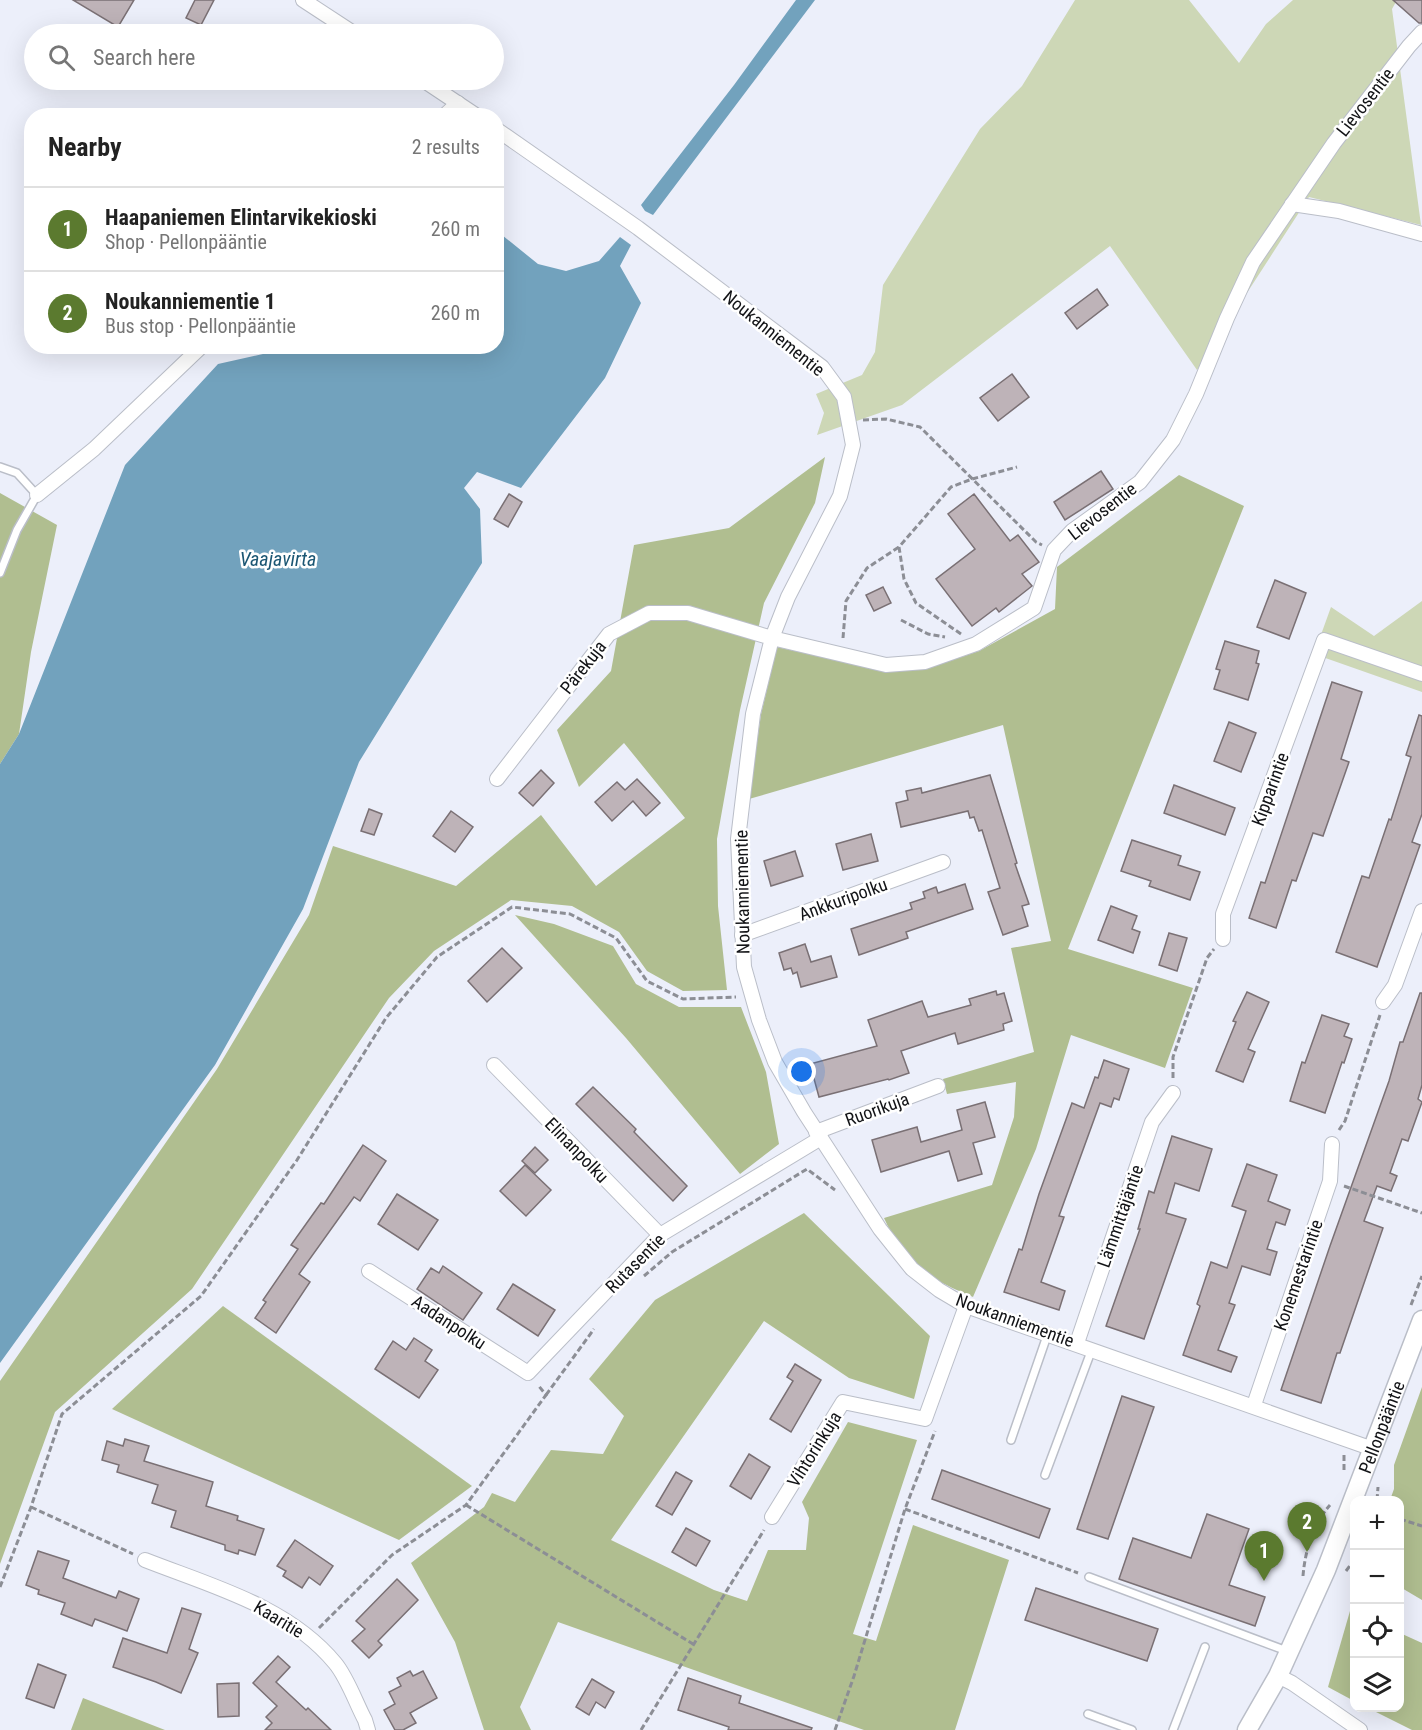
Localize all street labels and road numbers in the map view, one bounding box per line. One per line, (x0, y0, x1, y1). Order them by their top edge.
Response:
street label: Lievosentie (1332, 64, 1398, 140)
street label: Noukanniementie (719, 286, 829, 380)
street label: Lievosentie (1064, 478, 1140, 544)
street label: Pärekuja (556, 636, 610, 698)
street label: Kipparintie (1247, 749, 1293, 829)
street label: Noukanniementie (730, 830, 754, 954)
street label: Ankkuripolku (796, 873, 890, 925)
street label: Ruorikuja (842, 1088, 912, 1130)
street label: Elinanpolku (541, 1113, 613, 1187)
street label: Lämmittäjäntie (1093, 1162, 1147, 1270)
street label: Konemestarintie (1269, 1217, 1327, 1333)
street label: Rutasentie (601, 1229, 669, 1297)
street label: Noukanniementie (953, 1289, 1077, 1351)
street label: Aadanpolku (408, 1290, 490, 1354)
street label: Pellonpääntie (1354, 1378, 1408, 1476)
street label: Vihtorinkuja (783, 1407, 845, 1491)
street label: Kaaritie (250, 1596, 308, 1642)

